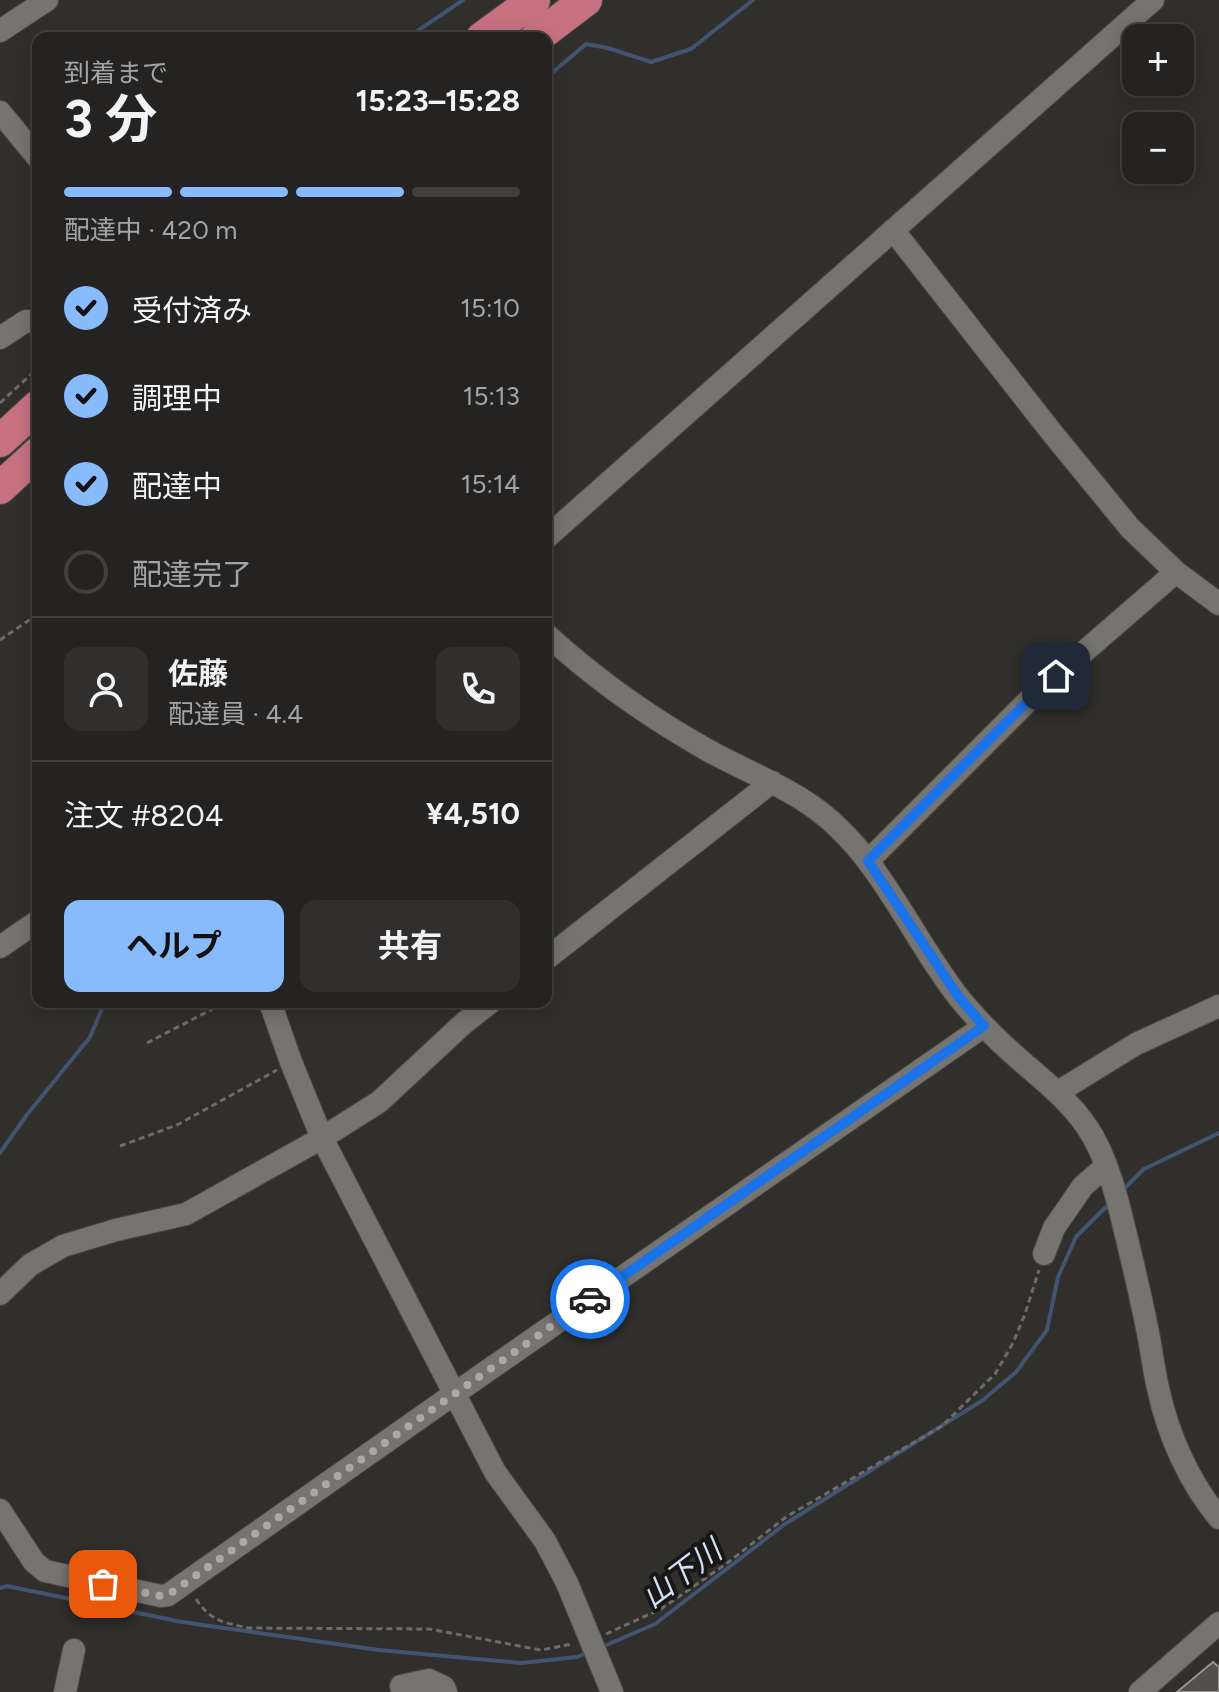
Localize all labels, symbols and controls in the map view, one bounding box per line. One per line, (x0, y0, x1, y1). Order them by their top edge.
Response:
map controls (1122, 24, 1194, 184)
button: + (1122, 24, 1194, 96)
text: 到着まで (64, 57, 168, 89)
text: 15:23–15:28 (355, 82, 520, 119)
text: 3 分 (64, 88, 157, 150)
button: − (1122, 112, 1194, 184)
text: 配達中 · 420 m (64, 214, 237, 246)
icon: check (64, 286, 108, 330)
text: 受付済み (132, 292, 252, 329)
text: 15:10 (460, 292, 520, 324)
icon: check (64, 374, 108, 418)
text: 調理中 (132, 380, 222, 417)
text: 15:13 (463, 380, 520, 412)
icon: check (64, 462, 108, 506)
text: 配達中 (132, 468, 222, 505)
text: 15:14 (461, 468, 520, 500)
text: 配達完了 (132, 556, 252, 593)
pin (1022, 642, 1090, 710)
button: person (64, 647, 148, 731)
button: phone (436, 647, 520, 731)
icon: home (1034, 654, 1078, 698)
text: 佐藤 (168, 655, 228, 692)
text: 配達員 · 4.4 (168, 698, 303, 730)
text: ¥4,510 (426, 795, 520, 832)
text: 注文 #8204 (64, 797, 223, 834)
button: ヘルプ (64, 900, 284, 992)
button: 共有 (300, 900, 520, 992)
courier (550, 1259, 630, 1339)
icon: car (568, 1277, 612, 1321)
water label: 山下川 (635, 1530, 731, 1615)
pin (69, 1550, 137, 1618)
icon: bag (81, 1562, 125, 1606)

